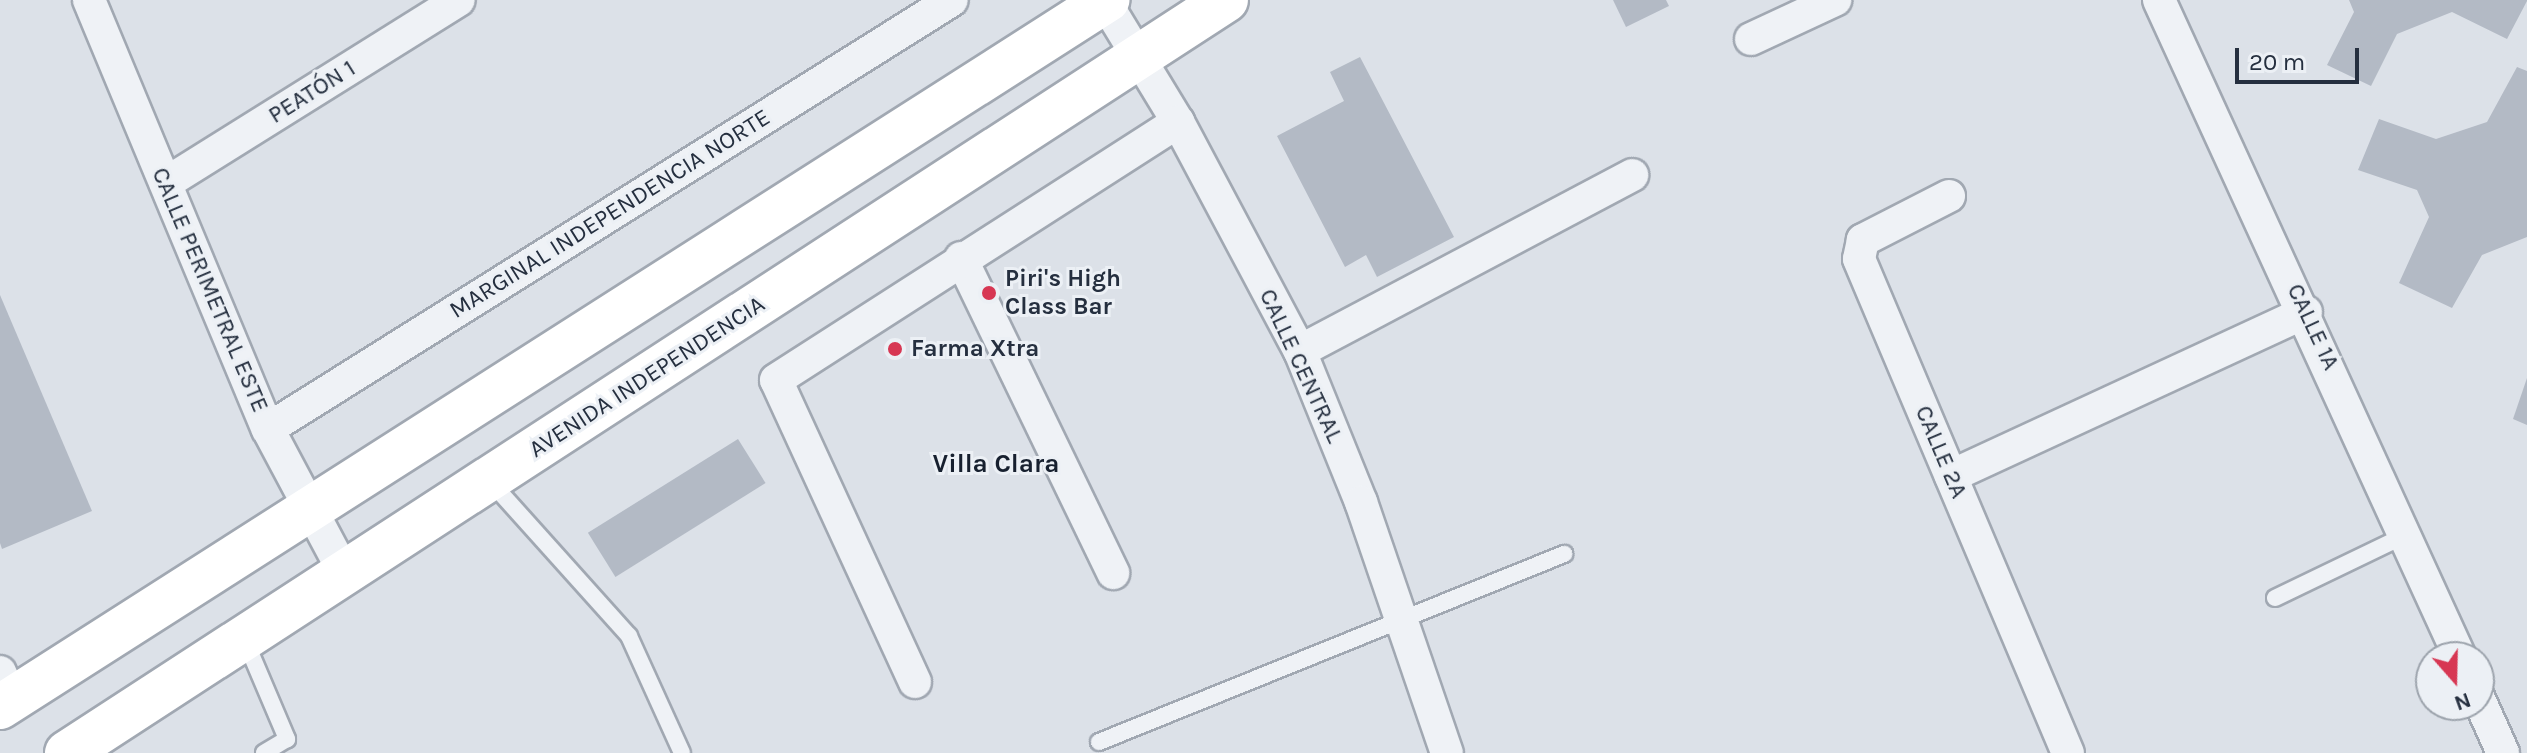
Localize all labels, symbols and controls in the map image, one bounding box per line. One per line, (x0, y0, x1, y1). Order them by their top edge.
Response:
scale bar (2239, 32, 2363, 82)
text: 20 m (2249, 48, 2305, 76)
street label: PEATÓN 1 (263, 54, 361, 130)
street label: MARGINAL INDEPENDENCIA NORTE (444, 103, 776, 325)
street label: CALLE PERIMETRAL ESTE (145, 163, 275, 417)
place label: Piri's High Class Bar (1005, 265, 1121, 321)
street label: CALLE 1A (2281, 279, 2345, 375)
marker: Piri's High Class Bar (980, 284, 998, 302)
street label: CALLE CENTRAL (1253, 284, 1349, 448)
street label: AVENIDA INDEPENDENCIA (524, 290, 770, 464)
place label: Farma Xtra (911, 335, 1039, 363)
marker: Farma Xtra (886, 340, 904, 358)
street label: CALLE 2A (1909, 401, 1973, 503)
district label: Villa Clara (933, 448, 1059, 480)
north arrow (2415, 641, 2495, 721)
text: N (2451, 687, 2474, 717)

